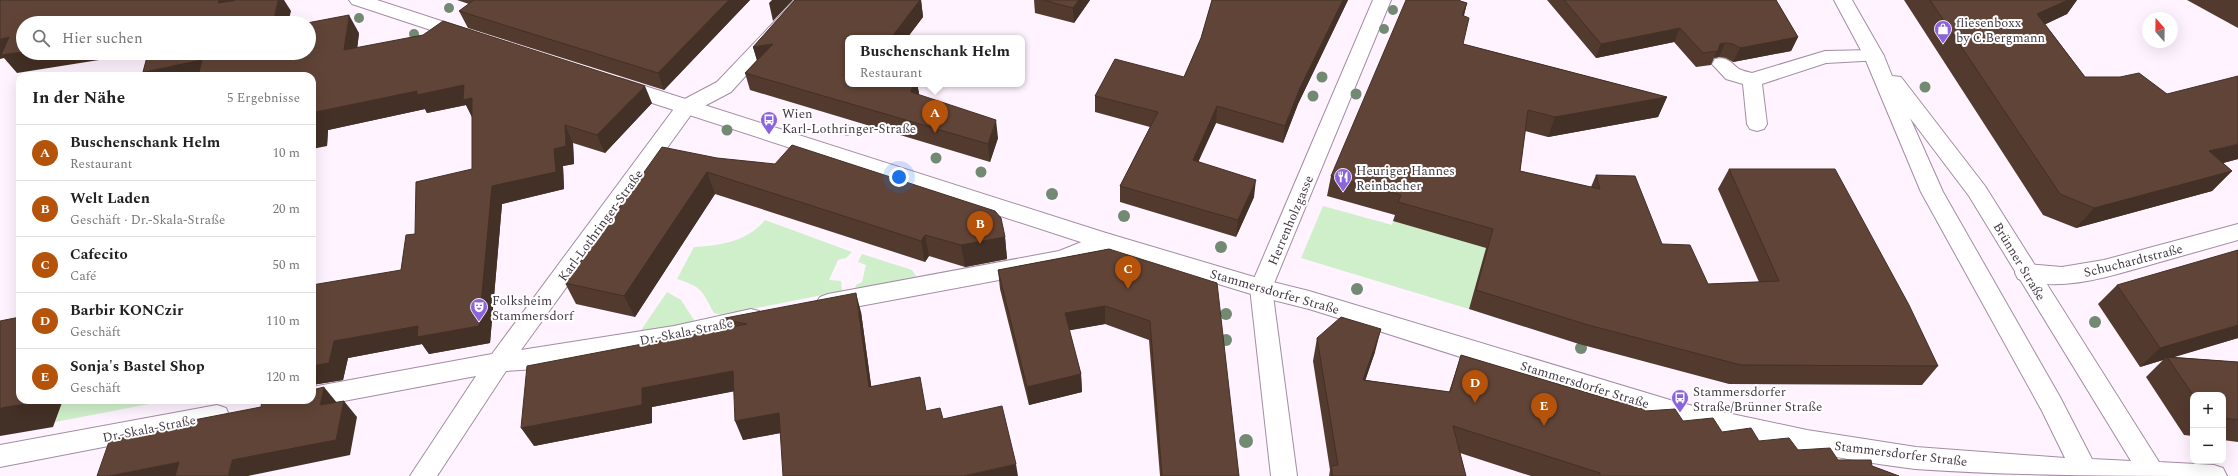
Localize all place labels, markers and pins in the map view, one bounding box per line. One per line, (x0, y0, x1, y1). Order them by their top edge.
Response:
place label: fliesenboxx by C.Bergmann (1956, 13, 2046, 48)
shop icon: fliesenboxx by C.Bergmann (1933, 19, 1953, 44)
pin: A (922, 100, 948, 133)
place label: Wien Karl-Lothringer-Straße (782, 104, 916, 139)
bus stop icon: Wien Karl-Lothringer-Straße (759, 110, 779, 135)
place label: Heuriger Hannes Reinbacher (1356, 161, 1455, 196)
restaurant icon: Heuriger Hannes Reinbacher (1333, 167, 1353, 192)
pin: B (967, 211, 993, 244)
pin: C (1115, 256, 1141, 289)
place label: Folksheim Stammersdorf (492, 291, 575, 326)
theatre icon: Folksheim Stammersdorf (469, 297, 489, 322)
pin: D (1462, 370, 1488, 403)
place label: Stammersdorfer Straße/Brünner Straße (1693, 382, 1822, 417)
bus stop icon: Stammersdorfer Straße/Brünner Straße (1670, 388, 1690, 413)
pin: E (1531, 393, 1557, 426)

